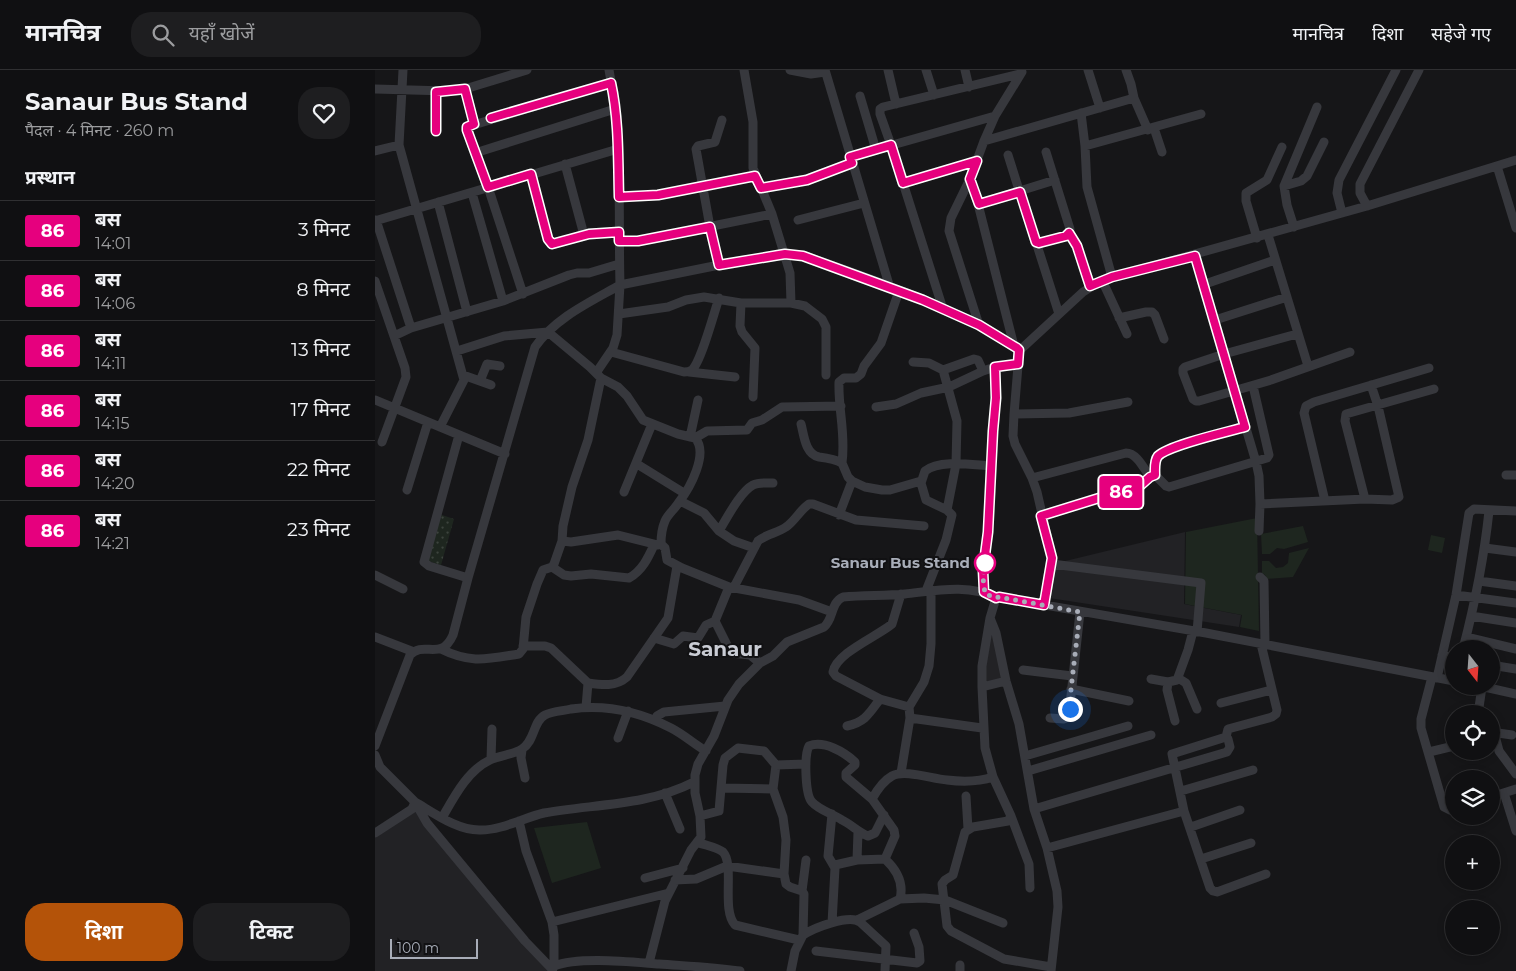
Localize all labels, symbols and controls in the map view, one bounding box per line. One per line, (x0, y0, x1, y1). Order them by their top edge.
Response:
search box (131, 12, 481, 57)
text: मानचित्र (25, 18, 101, 47)
icon: search (149, 21, 177, 49)
text: यहाँ खोजें (189, 22, 254, 45)
text: मानचित्र (1293, 23, 1344, 45)
text: दिशा (1372, 23, 1403, 45)
text: सहेजे गए (1431, 23, 1491, 45)
text: Sanaur Bus Stand (25, 87, 248, 116)
button: heart (298, 87, 350, 139)
text: पैदल · 4 मिनट · 260 m (25, 121, 174, 140)
text: प्रस्थान (25, 166, 75, 189)
text: बस (95, 208, 121, 231)
text: 3 मिनट (298, 218, 350, 241)
text: 86 (41, 220, 64, 242)
text: 14:01 (95, 234, 131, 253)
text: बस (95, 268, 121, 291)
text: 8 मिनट (296, 278, 350, 301)
text: 86 (41, 280, 64, 302)
text: 14:06 (95, 294, 135, 313)
text: बस (95, 328, 121, 351)
text: 13 मिनट (291, 338, 350, 361)
text: 86 (41, 340, 64, 362)
text: 14:11 (95, 354, 126, 373)
text: बस (95, 388, 121, 411)
text: 17 मिनट (291, 398, 350, 421)
text: 86 (41, 400, 64, 422)
text: 14:15 (95, 414, 130, 433)
text: बस (95, 448, 121, 471)
text: 22 मिनट (287, 458, 350, 481)
text: 86 (41, 460, 64, 482)
text: 14:20 (95, 474, 135, 493)
line badge: 86 (1099, 476, 1143, 508)
text: 86 (1109, 481, 1133, 503)
text: बस (95, 508, 121, 531)
text: 23 मिनट (287, 518, 350, 541)
text: 86 (41, 520, 64, 542)
text: 14:21 (95, 534, 130, 553)
marker: Sanaur Bus Stand (974, 552, 996, 574)
place label: Sanaur Bus Stand (831, 553, 970, 572)
district label: Sanaur (688, 637, 762, 661)
north arrow (1445, 640, 1500, 695)
map controls (1445, 640, 1500, 955)
your location (1058, 697, 1083, 722)
button: locate (1445, 705, 1500, 760)
button: layers (1445, 770, 1500, 825)
button: + (1445, 835, 1500, 890)
button: − (1445, 900, 1500, 955)
button: दिशा (25, 903, 183, 961)
button: टिकट (193, 903, 350, 961)
scale bar (390, 936, 477, 959)
text: 100 m (397, 939, 439, 957)

